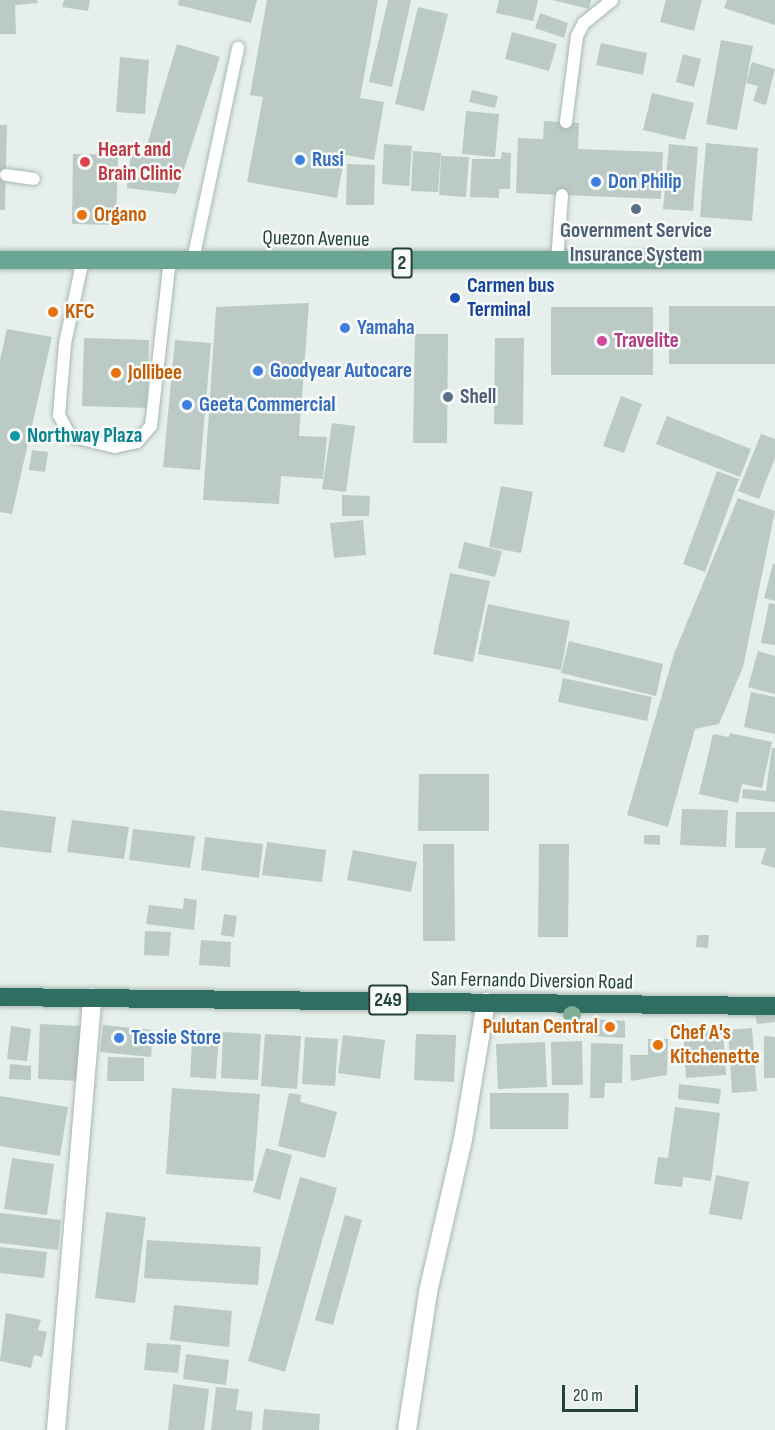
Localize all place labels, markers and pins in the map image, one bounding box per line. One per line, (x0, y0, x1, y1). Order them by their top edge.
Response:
place label: Heart and Brain Clinic (98, 137, 182, 187)
place label: Rusi (312, 147, 344, 173)
marker: Heart and Brain Clinic (76, 153, 94, 171)
marker: Rusi (293, 153, 307, 167)
place label: Don Philip (608, 169, 682, 195)
marker: Don Philip (589, 175, 603, 189)
place label: Organo (94, 202, 147, 228)
marker: Government Service Insurance System (629, 202, 643, 216)
marker: Organo (75, 208, 89, 222)
place label: Government Service Insurance System (560, 218, 712, 268)
place label: Carmen bus Terminal (467, 273, 555, 323)
marker: Carmen bus Terminal (448, 291, 462, 305)
place label: KFC (65, 299, 95, 325)
marker: KFC (46, 305, 60, 319)
place label: Yamaha (357, 315, 415, 341)
marker: Yamaha (338, 321, 352, 335)
place label: Travelite (614, 328, 679, 354)
marker: Travelite (595, 334, 609, 348)
place label: Goodyear Autocare (270, 358, 412, 384)
place label: Jollibee (128, 360, 182, 386)
marker: Goodyear Autocare (251, 364, 265, 378)
marker: Jollibee (109, 366, 123, 380)
place label: Shell (460, 384, 496, 410)
marker: Shell (441, 390, 455, 404)
place label: Geeta Commercial (199, 392, 336, 418)
marker: Geeta Commercial (180, 398, 194, 412)
place label: Northway Plaza (27, 423, 142, 449)
marker: Northway Plaza (8, 429, 22, 443)
place label: Pulutan Central (483, 1014, 598, 1040)
marker: Pulutan Central (603, 1020, 617, 1034)
place label: Chef A's Kitchenette (670, 1020, 760, 1070)
place label: Tessie Store (131, 1025, 221, 1051)
marker: Tessie Store (112, 1031, 126, 1045)
marker: Chef A's Kitchenette (651, 1038, 665, 1052)

